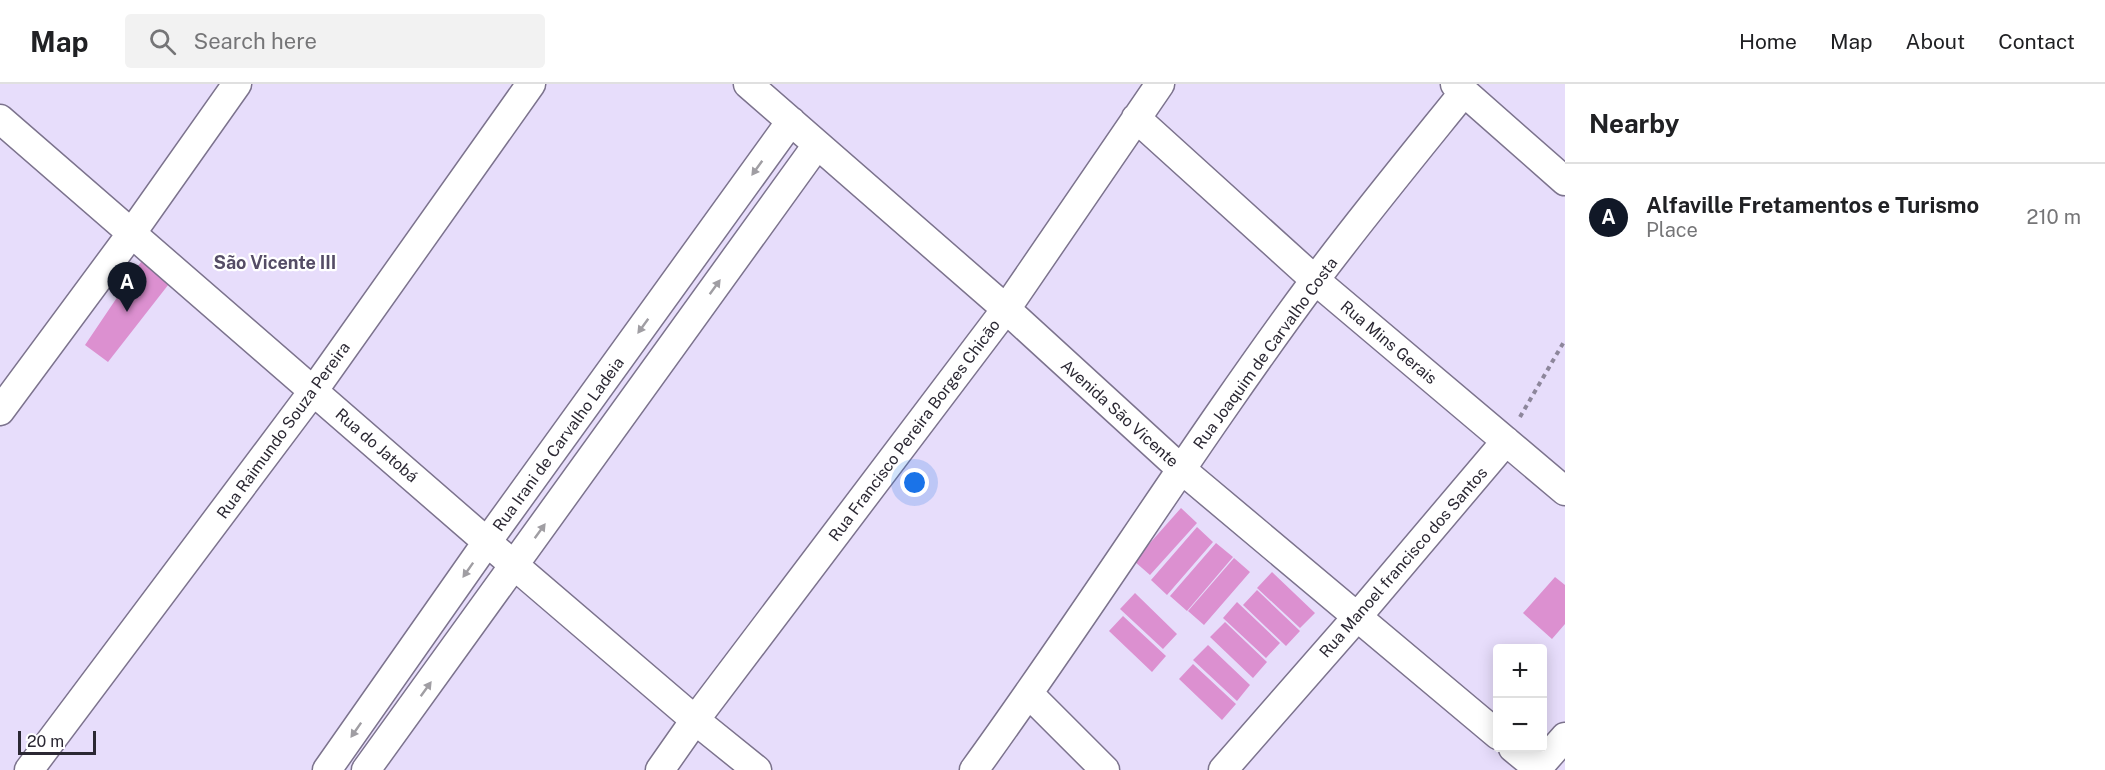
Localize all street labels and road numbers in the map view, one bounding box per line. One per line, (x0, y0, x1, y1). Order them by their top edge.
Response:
street label: Rua Joaquim de Carvalho Costa (1189, 254, 1341, 453)
street label: Rua Mins Gerais (1337, 297, 1441, 388)
street label: Rua Francisco Pereira Borges Chicão (825, 316, 1004, 545)
street label: Rua Raimundo Souza Pereira (213, 338, 354, 522)
street label: Rua Irani de Carvalho Ladeia (489, 354, 628, 535)
street label: Avenida São Vicente (1057, 356, 1182, 471)
street label: Rua do Jatobá (332, 404, 422, 486)
street label: Rua Manoel francisco dos Santos (1316, 463, 1491, 661)

